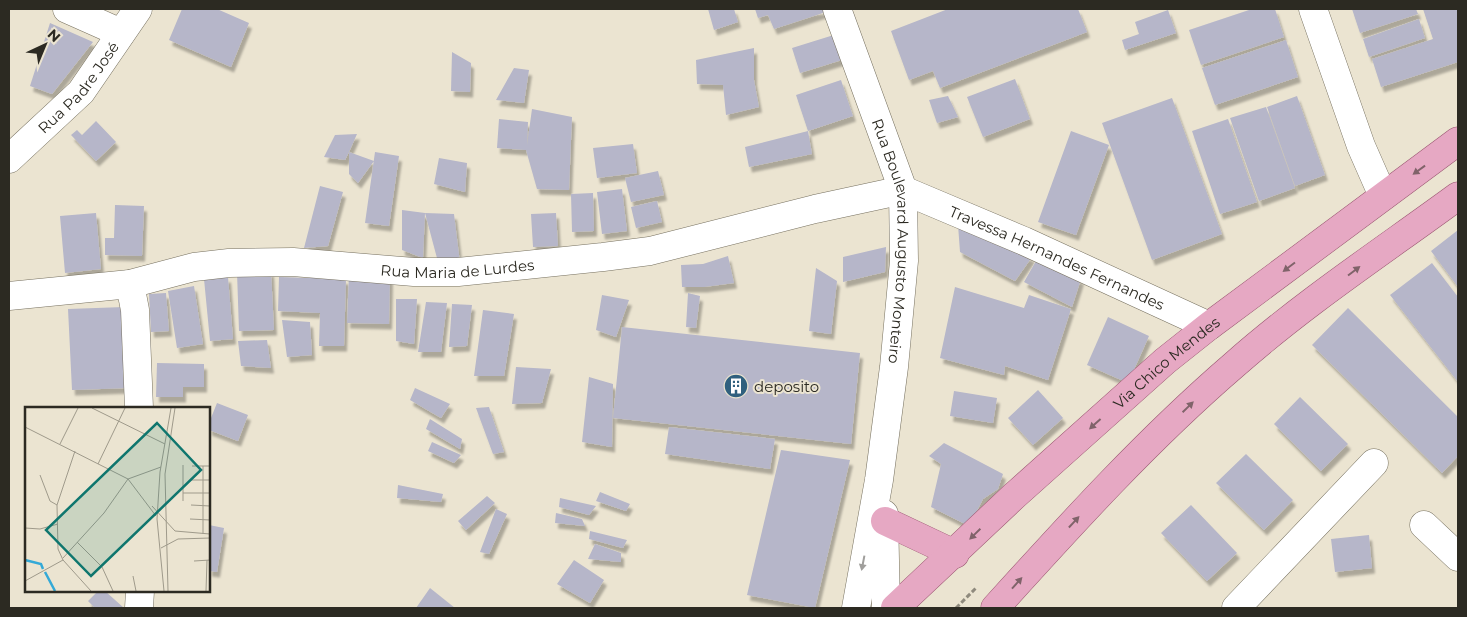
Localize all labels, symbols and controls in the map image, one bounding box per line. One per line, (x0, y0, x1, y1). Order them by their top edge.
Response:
north arrow (20, 20, 70, 70)
text: N (44, 25, 64, 46)
street label: Rua Padre José (33, 38, 122, 137)
street label: Rua Boulevard Augusto Monteiro (868, 116, 914, 365)
one-way arrow (1412, 165, 1426, 175)
street label: Travessa Hernandes Fernandes (947, 201, 1168, 314)
street label: Rua Maria de Lurdes (380, 255, 535, 282)
one-way arrow (1282, 262, 1296, 272)
one-way arrow (1347, 266, 1360, 277)
street label: Via Chico Mendes (1109, 312, 1223, 413)
building icon: deposito (723, 373, 749, 399)
place label: deposito (754, 377, 819, 396)
one-way arrow (1181, 401, 1193, 413)
inset map (25, 407, 210, 592)
one-way arrow (1089, 418, 1101, 430)
one-way arrow (1068, 517, 1080, 529)
one-way arrow (969, 528, 981, 540)
one-way arrow (859, 555, 867, 571)
one-way arrow (1012, 577, 1023, 590)

